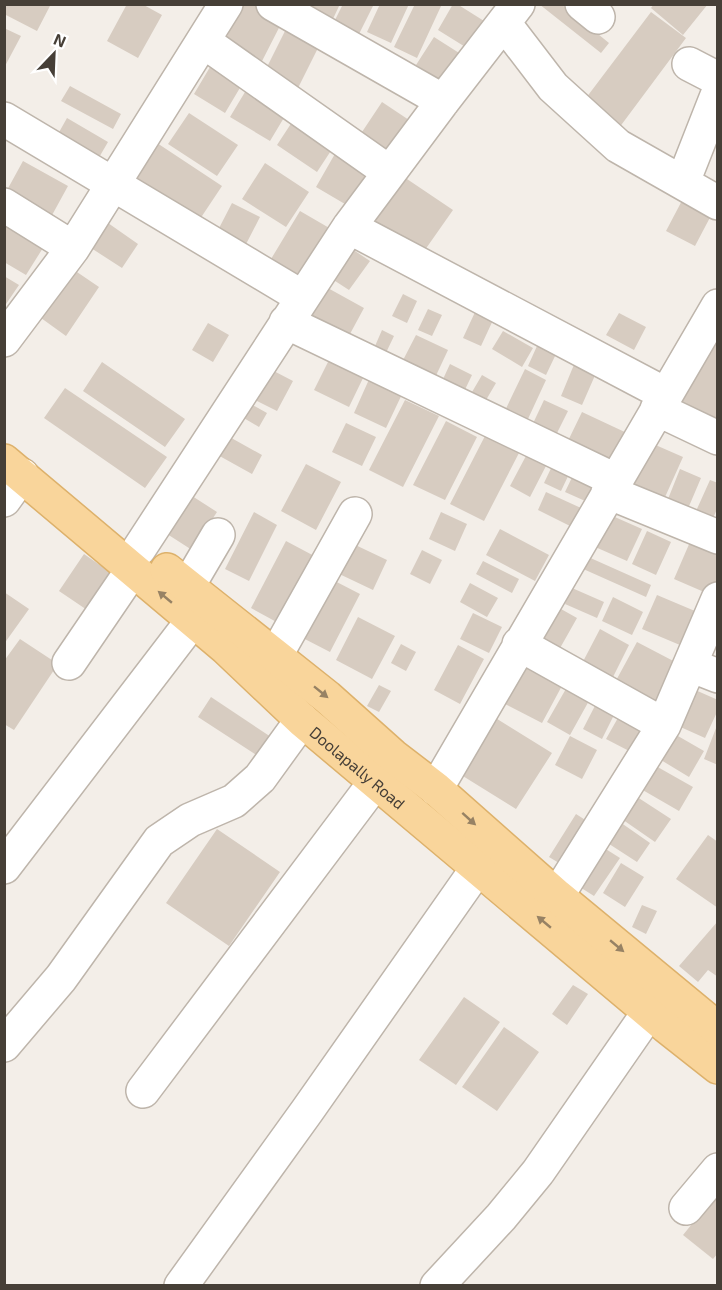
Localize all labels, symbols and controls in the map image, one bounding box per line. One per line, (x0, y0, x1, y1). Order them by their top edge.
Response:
north arrow (24, 24, 84, 84)
text: N (51, 29, 69, 51)
one-way arrow (158, 591, 173, 604)
one-way arrow (313, 685, 328, 698)
street label: Doolapally Road (307, 722, 409, 812)
one-way arrow (461, 812, 476, 825)
one-way arrow (537, 916, 552, 929)
one-way arrow (609, 940, 625, 953)

